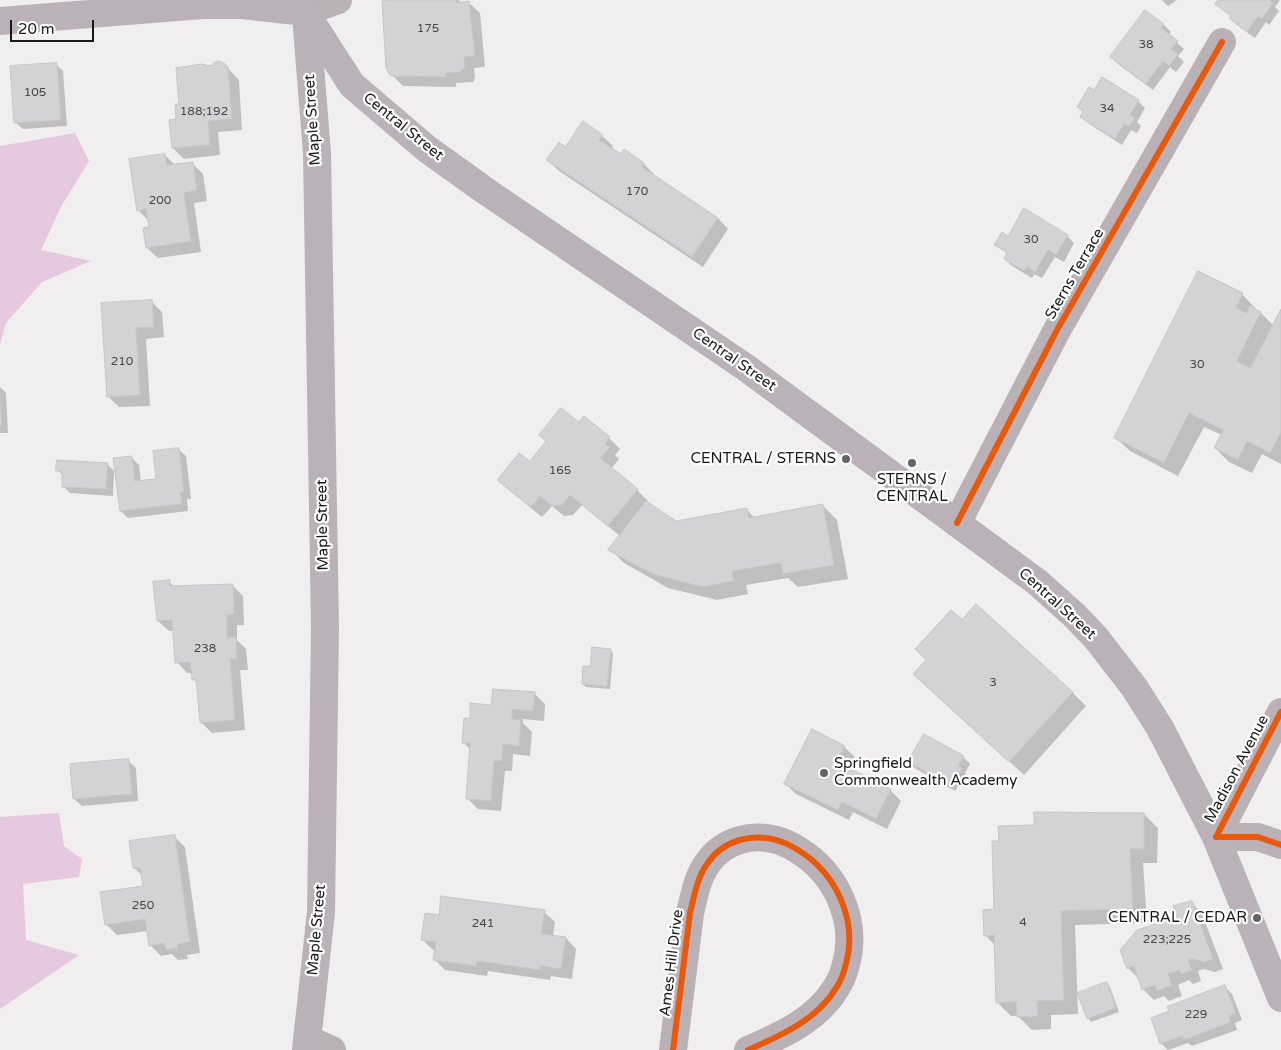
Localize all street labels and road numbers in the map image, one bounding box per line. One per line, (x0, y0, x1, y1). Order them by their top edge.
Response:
street label: Maple Street (301, 74, 325, 166)
street label: Central Street (359, 89, 447, 165)
street label: Sterns Terrace (1042, 225, 1108, 323)
street label: Central Street (689, 325, 779, 395)
street label: Maple Street (313, 479, 333, 571)
street label: Central Street (1015, 565, 1099, 643)
street label: Madison Avenue (1201, 712, 1273, 826)
street label: Maple Street (304, 884, 330, 976)
street label: Ames Hill Drive (657, 908, 687, 1018)

